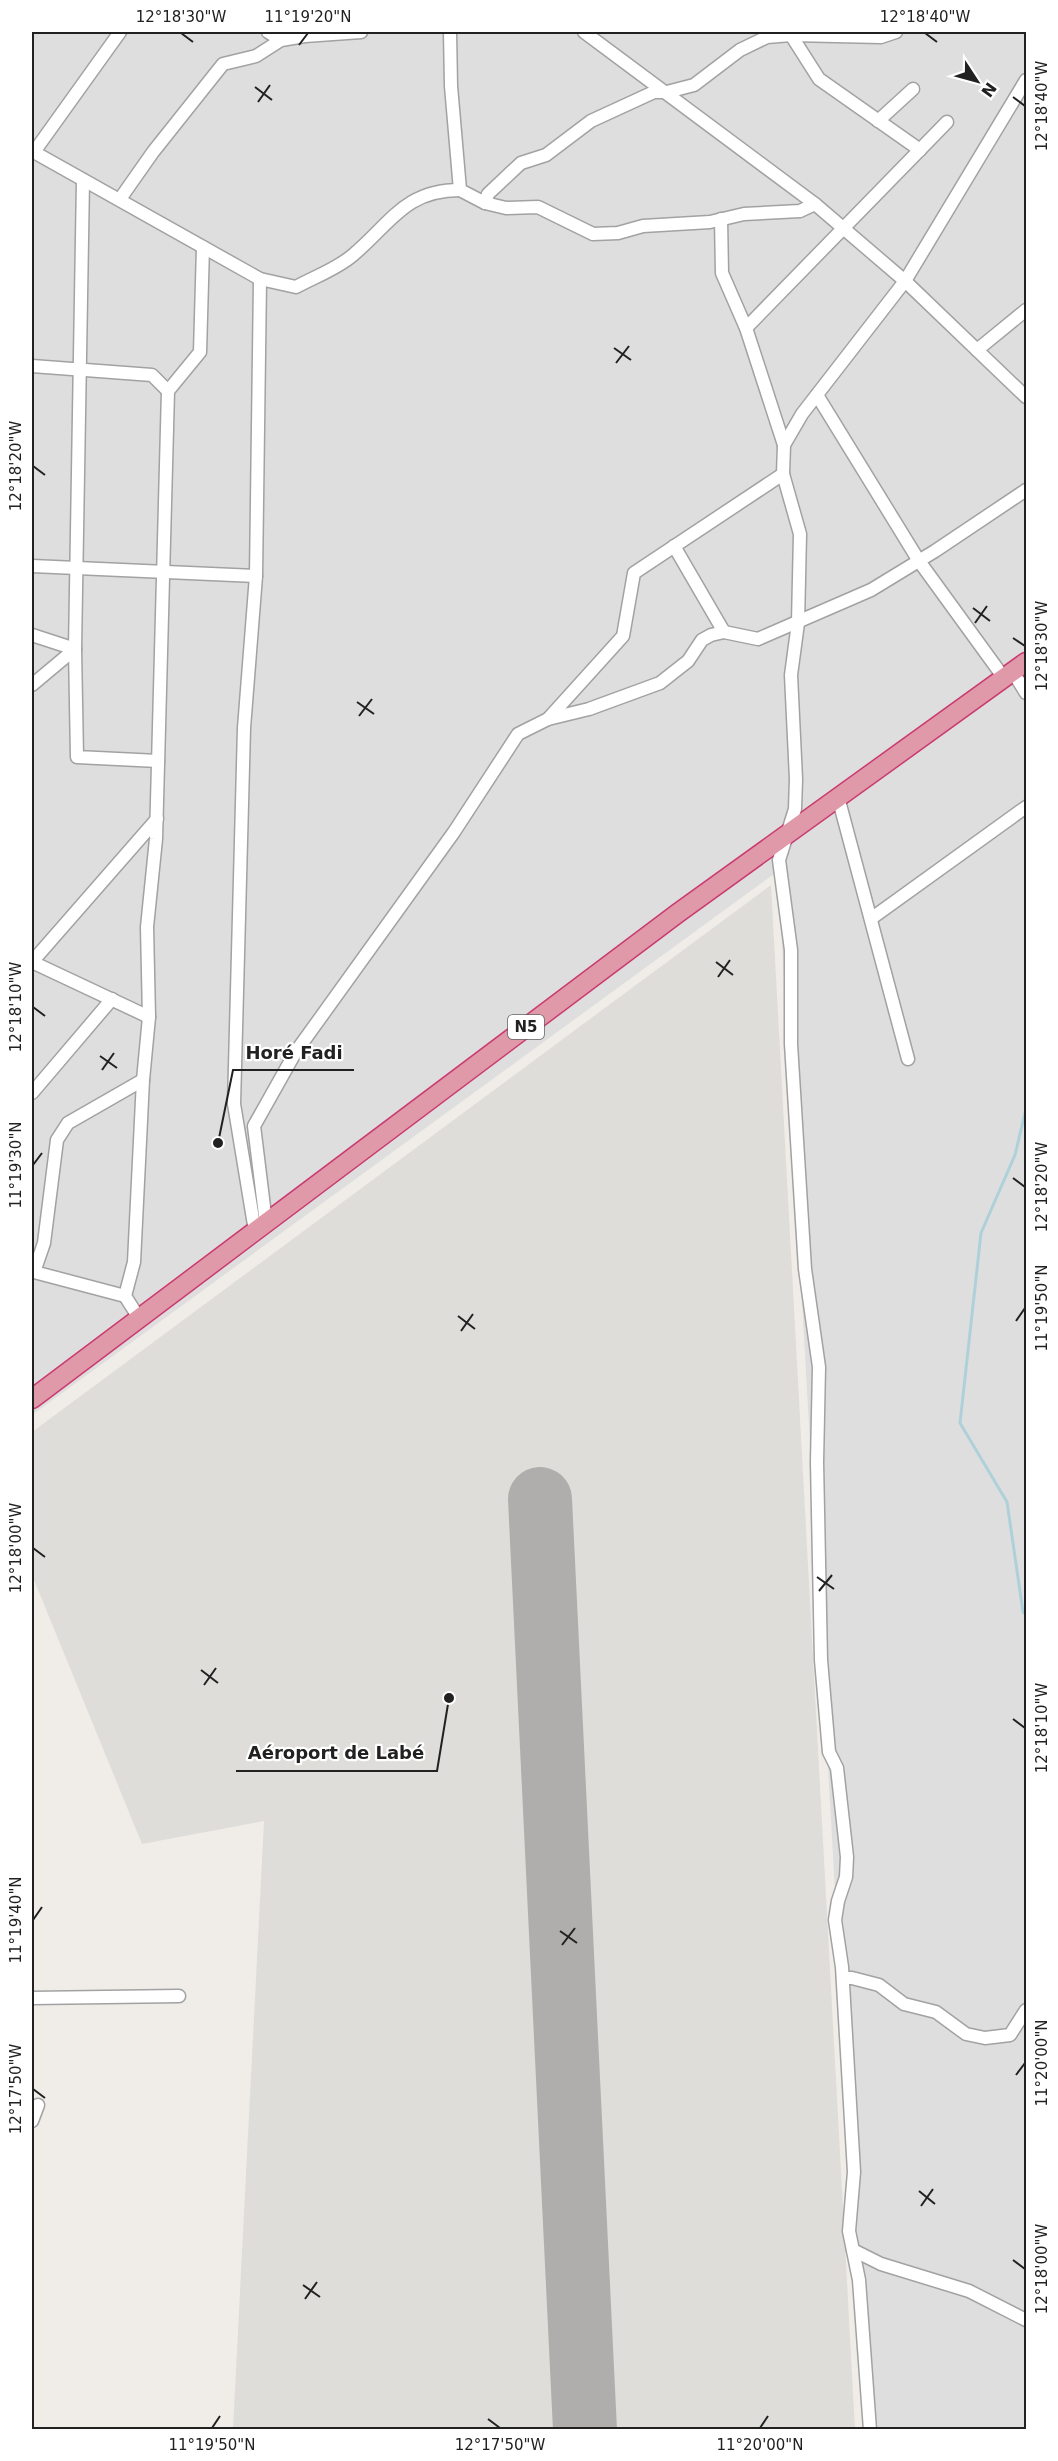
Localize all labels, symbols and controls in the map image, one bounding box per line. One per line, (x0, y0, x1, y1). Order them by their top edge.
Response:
text: 12°18'30"W (136, 8, 226, 26)
text: 11°19'20"N (264, 8, 352, 26)
text: 12°18'40"W (880, 8, 970, 26)
north arrow (947, 51, 1007, 111)
text: 12°18'40"W (1033, 61, 1051, 151)
text: N (977, 79, 1000, 101)
text: 12°18'20"W (7, 421, 25, 511)
text: 12°18'30"W (1033, 601, 1051, 691)
text: 12°18'10"W (7, 962, 25, 1052)
road number: N5 (508, 1015, 544, 1039)
callout: Horé Fadi (233, 1034, 354, 1070)
text: Horé Fadi (245, 1042, 343, 1063)
text: 11°19'30"N (7, 1121, 25, 1209)
text: 12°18'20"W (1033, 1142, 1051, 1232)
text: 11°19'50"N (1033, 1264, 1051, 1352)
text: 12°18'00"W (7, 1503, 25, 1593)
text: 12°18'10"W (1033, 1683, 1051, 1773)
callout: Aéroport de Labé (236, 1735, 437, 1771)
text: Aéroport de Labé (248, 1742, 424, 1763)
text: 11°19'40"N (7, 1876, 25, 1964)
text: 11°20'00"N (1033, 2019, 1051, 2107)
text: 12°17'50"W (7, 2044, 25, 2134)
text: 12°18'00"W (1033, 2224, 1051, 2314)
text: 11°19'50"N (168, 2436, 256, 2454)
text: 12°17'50"W (455, 2436, 545, 2454)
text: 11°20'00"N (716, 2436, 804, 2454)

